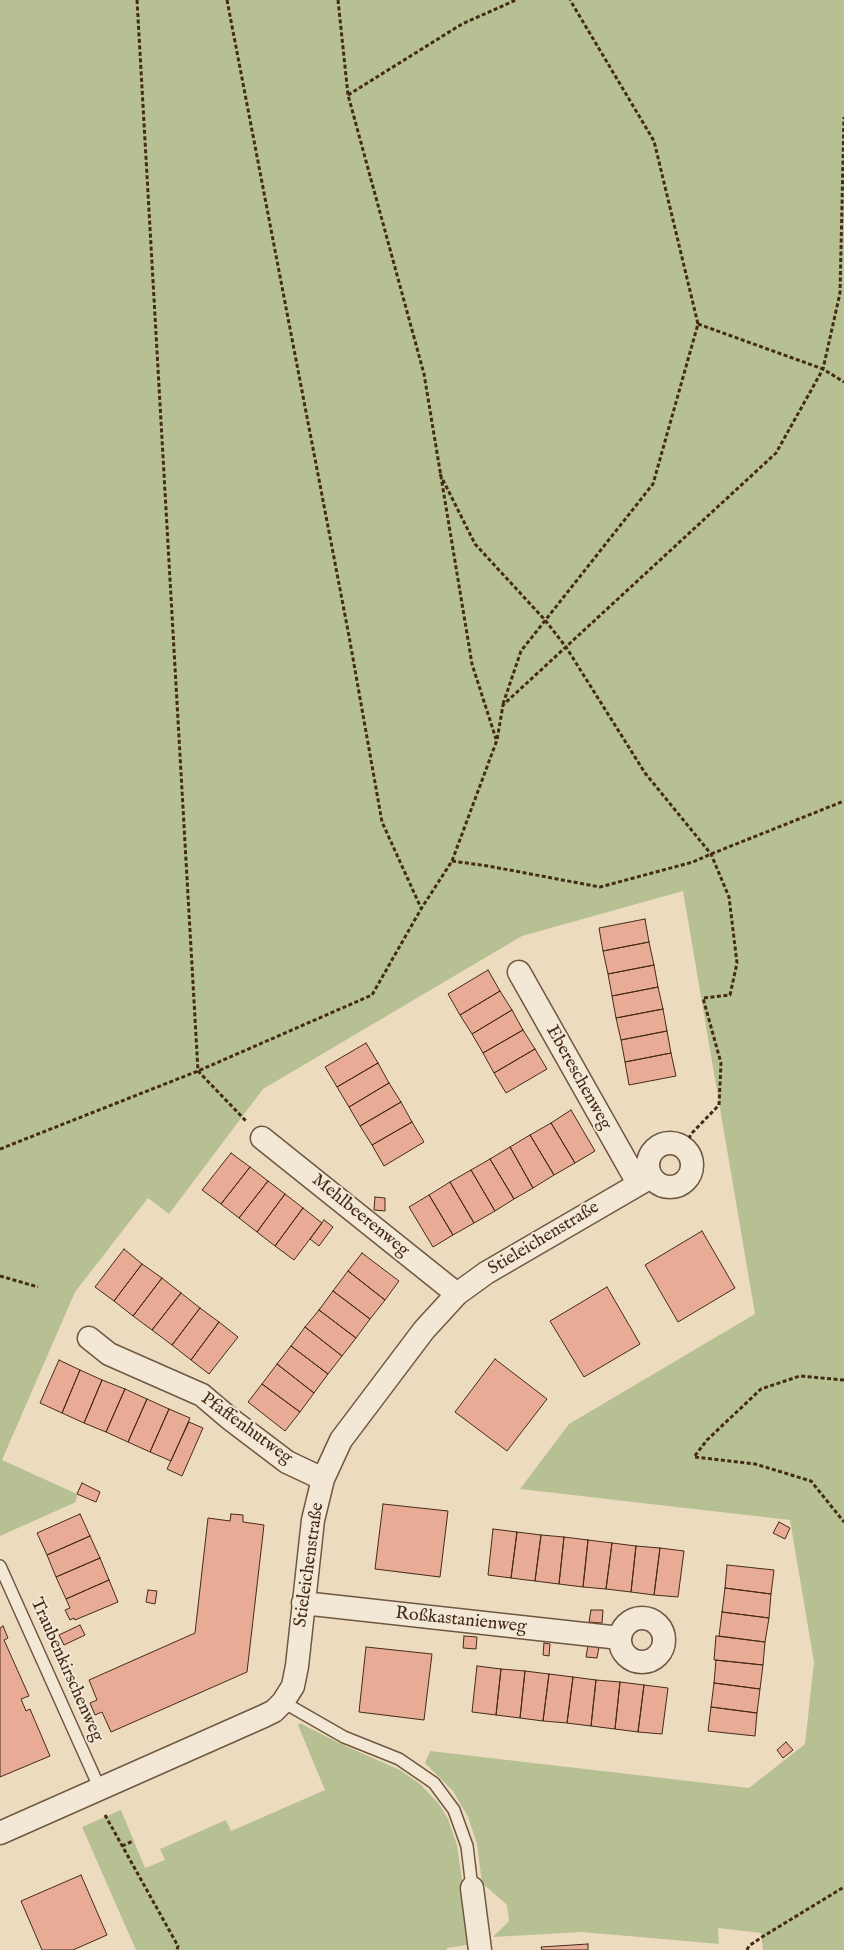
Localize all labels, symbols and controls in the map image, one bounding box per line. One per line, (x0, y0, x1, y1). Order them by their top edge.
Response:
street label: Ebereschenweg (540, 1022, 616, 1134)
street label: Mehlbeerenweg (307, 1170, 413, 1262)
street label: Stieleichenstraße (485, 1197, 603, 1281)
street label: Pfaffenhutweg (196, 1389, 296, 1469)
street label: Stieleichenstraße (291, 1501, 329, 1629)
street label: Traubenkirschenweg (25, 1595, 107, 1745)
street label: Roßkastanienweg (394, 1603, 528, 1639)

